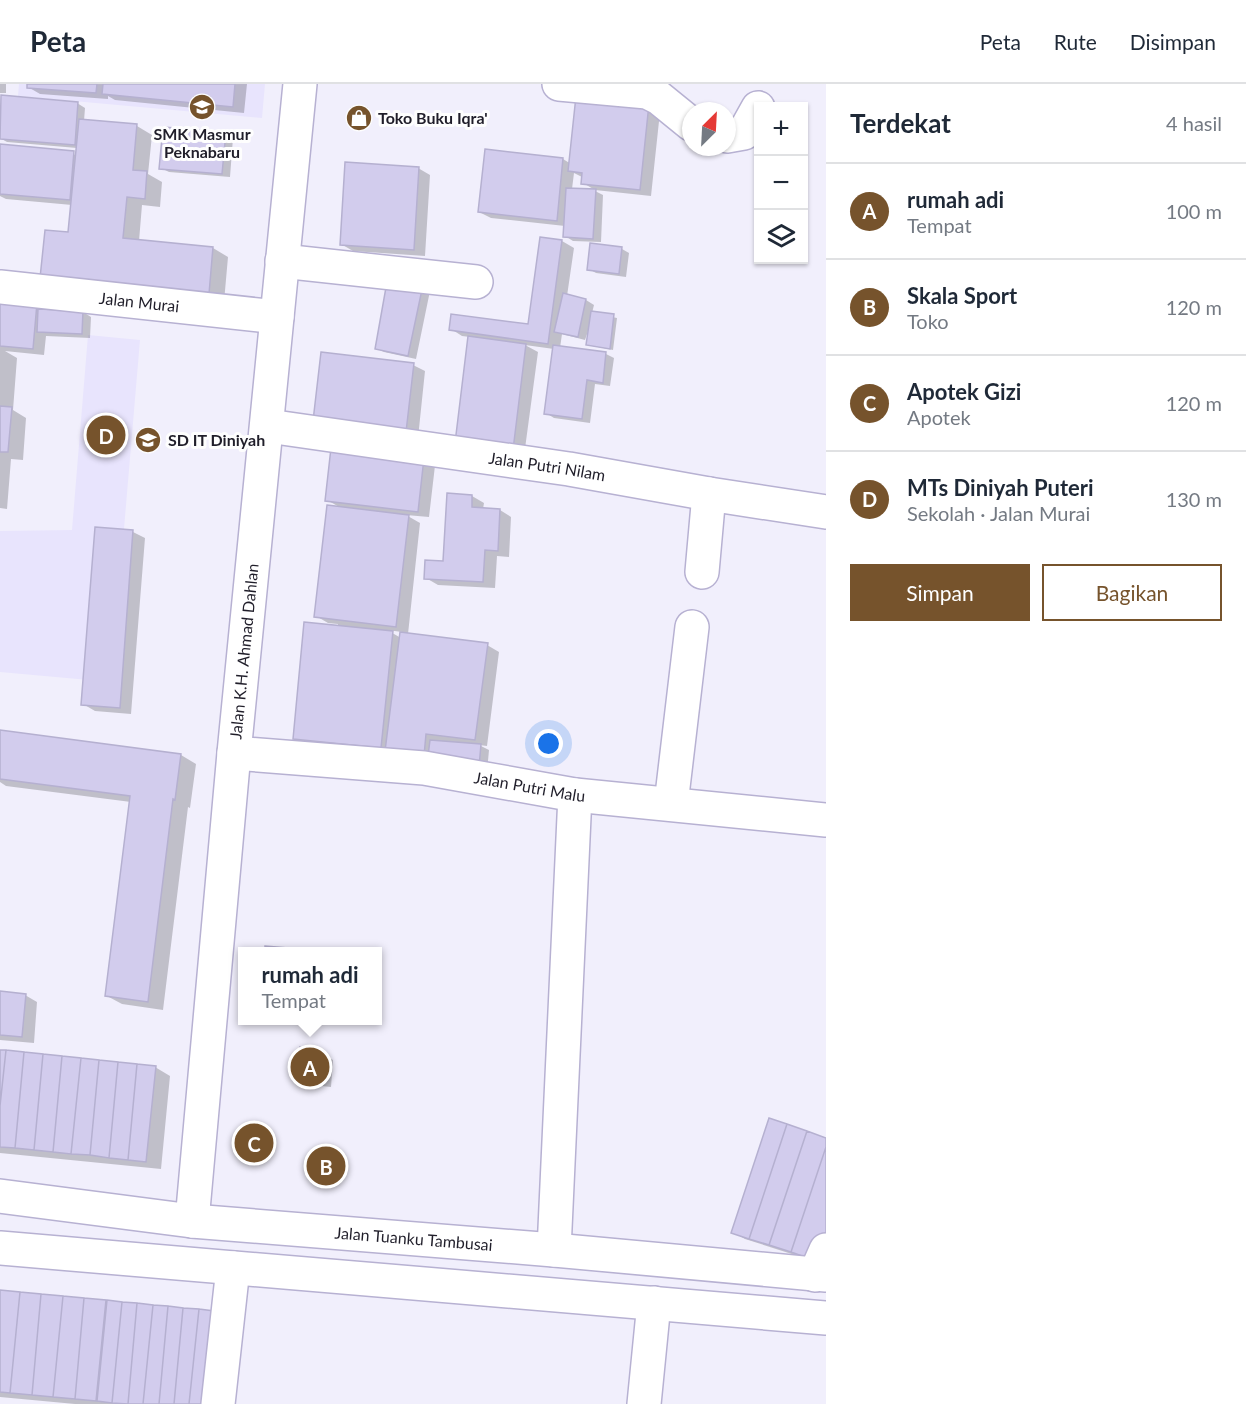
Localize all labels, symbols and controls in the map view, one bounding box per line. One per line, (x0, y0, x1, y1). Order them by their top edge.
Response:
text: Peta (30, 24, 86, 58)
text: Peta (980, 29, 1021, 54)
text: Rute (1054, 29, 1097, 54)
text: Disimpan (1130, 29, 1216, 54)
school or university icon: SMK Masmur Peknabaru (187, 92, 217, 122)
north arrow (682, 102, 736, 156)
map controls (754, 102, 808, 264)
button: + (754, 102, 808, 156)
shop icon: Toko Buku Iqra' (344, 103, 374, 133)
text: Terdekat (850, 107, 951, 139)
place label: Toko Buku Iqra' (378, 108, 488, 127)
text: 4 hasil (1166, 111, 1222, 135)
place label: SMK Masmur Peknabaru (153, 124, 251, 161)
button: − (754, 156, 808, 210)
text: rumah adi (907, 186, 1004, 213)
text: A (863, 199, 876, 223)
text: 100 m (1166, 199, 1222, 223)
button: layers (754, 210, 808, 264)
text: Tempat (907, 213, 972, 237)
text: Skala Sport (907, 282, 1017, 309)
street label: Jalan Murai (98, 288, 180, 315)
text: B (863, 295, 876, 319)
text: 120 m (1166, 295, 1222, 319)
text: Toko (907, 309, 949, 333)
text: Apotek Gizi (907, 378, 1021, 405)
text: C (863, 391, 876, 415)
text: 120 m (1166, 391, 1222, 415)
text: Apotek (907, 405, 971, 429)
pin: D (86, 412, 126, 458)
school or university icon: SD IT Diniyah (133, 425, 163, 455)
place label: SD IT Diniyah (168, 430, 265, 449)
street label: Jalan Putri Nilam (487, 448, 607, 484)
text: MTs Diniyah Puteri (907, 474, 1094, 501)
text: D (862, 487, 877, 511)
text: 130 m (1166, 487, 1222, 511)
text: Sekolah · Jalan Murai (907, 501, 1090, 525)
street label: Jalan K.H. Ahmad Dahlan (225, 563, 262, 740)
button: Simpan (850, 564, 1030, 621)
button: Bagikan (1042, 564, 1222, 621)
your location (534, 729, 563, 758)
street label: Jalan Putri Malu (473, 767, 586, 805)
popup (238, 947, 382, 1025)
text: rumah adi (261, 961, 359, 988)
text: Tempat (261, 988, 326, 1012)
pin: A (290, 1044, 330, 1090)
pin: C (234, 1120, 274, 1166)
pin: B (306, 1144, 346, 1188)
street label: Jalan Tuanku Tambusai (334, 1222, 493, 1254)

